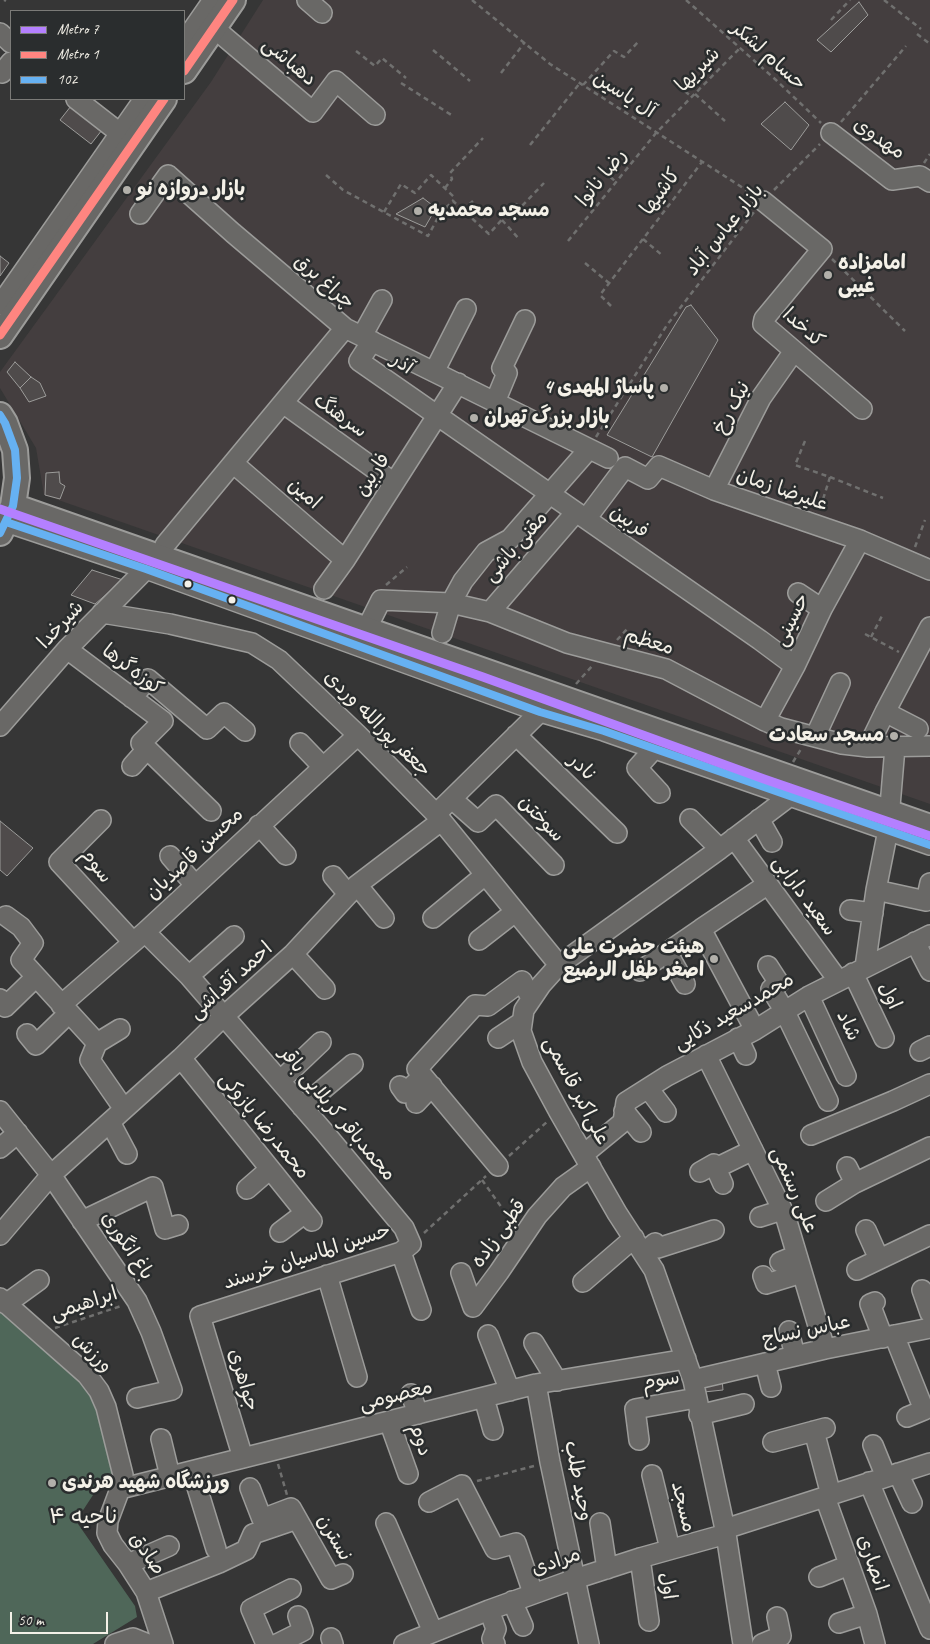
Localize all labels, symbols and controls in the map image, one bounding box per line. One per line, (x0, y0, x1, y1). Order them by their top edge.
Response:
legend (10, 10, 185, 100)
street label: حسام لشکر (726, 16, 810, 96)
text: Metro 7 (57, 20, 99, 39)
street label: دهباشی (257, 32, 321, 92)
street label: شیریها (670, 42, 726, 98)
text: Metro 1 (57, 45, 99, 64)
street label: آل یاسین (588, 66, 660, 124)
text: 102 (57, 70, 77, 89)
street label: مهدوی (848, 113, 910, 165)
street label: رضا نانوا (572, 144, 632, 212)
street label: کاشیها (636, 164, 686, 220)
place label: بازار دروازه نو (137, 178, 245, 202)
street label: بازار عباس آباد (681, 179, 769, 281)
marker: بازار دروازه نو (121, 184, 133, 196)
place label: مسجد محمدیه (428, 199, 550, 223)
marker: مسجد محمدیه (412, 205, 424, 217)
street label: چراغ برق (289, 249, 359, 315)
place label: امامزاده غیبی (838, 252, 906, 299)
marker: امامزاده غیبی (822, 269, 834, 281)
street label: کدخدا (777, 303, 829, 353)
street label: آذر (386, 348, 418, 380)
place label: پاساژ المهدی 4 (543, 376, 654, 400)
street label: نیک رخ (708, 378, 756, 438)
marker: پاساژ المهدی 4 (658, 382, 670, 394)
street label: سرهنگ (308, 388, 372, 444)
place label: بازار بزرگ تهران (484, 406, 610, 430)
marker: بازار بزرگ تهران (468, 412, 480, 424)
street label: فاربین (350, 449, 396, 501)
street label: علیرضا زمان (733, 463, 831, 517)
street label: امین (283, 473, 325, 515)
street label: فربین (605, 500, 653, 544)
street label: مقنی باشی (479, 507, 553, 587)
unlabelled marker (183, 579, 193, 589)
street label: حسینی (769, 590, 815, 650)
unlabelled marker (227, 595, 237, 605)
street label: شیرخدا (33, 596, 89, 654)
street label: معظم (621, 623, 677, 661)
street label: کوزه‌گرها (97, 639, 167, 701)
street label: جعفر پورالله وردی (318, 665, 436, 783)
place label: مسجد سعادت (769, 724, 884, 748)
marker: مسجد سعادت (888, 730, 900, 742)
street label: نادر (563, 749, 601, 787)
street label: سوختن (513, 790, 569, 848)
street label: محسن قاصدیان (141, 803, 249, 905)
street label: سوم (75, 844, 117, 888)
street label: سعید دارابی (767, 851, 841, 941)
place label: هیئت حضرت علی اصغر طفل الرضیع (562, 936, 704, 983)
street label: احمد آقداشی (184, 937, 278, 1025)
marker: هیئت حضرت علی اصغر طفل الرضیع (708, 953, 720, 965)
street label: محمدسعید ذکایی (669, 968, 799, 1056)
street label: اول (872, 978, 906, 1014)
street label: شاد (831, 1007, 865, 1045)
street label: علی‌اکبر قاسمی (537, 1033, 615, 1149)
street label: محمدباقر کربلایی باقر (274, 1042, 400, 1186)
street label: محمدرضا پازوکی (213, 1068, 315, 1184)
street label: علی رستمی (765, 1143, 823, 1237)
street label: قطبی زاده (466, 1195, 532, 1273)
street label: باغ انگوری (95, 1207, 159, 1285)
street label: حسین الماسیان خرسند (220, 1219, 394, 1295)
street label: ابراهیمی (47, 1282, 121, 1326)
street label: عباس نساج (760, 1310, 852, 1352)
street label: ورزش (67, 1328, 117, 1378)
street label: جواهری (222, 1346, 264, 1414)
street label: سوم (640, 1366, 682, 1396)
street label: معصومی (357, 1375, 435, 1417)
street label: دوم (403, 1421, 437, 1459)
street label: وحید طلب (558, 1439, 598, 1523)
place label: ورزشگاه شهید هرندی (62, 1471, 230, 1495)
marker: ورزشگاه شهید هرندی (46, 1477, 58, 1489)
street label: مسجد (665, 1479, 701, 1535)
district label: ناحیه ۴ (49, 1504, 117, 1530)
street label: نسترن (311, 1510, 357, 1566)
street label: صادق (124, 1528, 170, 1580)
street label: انصاری (851, 1532, 893, 1594)
street label: مرادی (528, 1542, 584, 1582)
street label: اول (653, 1571, 681, 1601)
scale bar (12, 1602, 110, 1634)
text: 50 m (18, 1611, 44, 1630)

